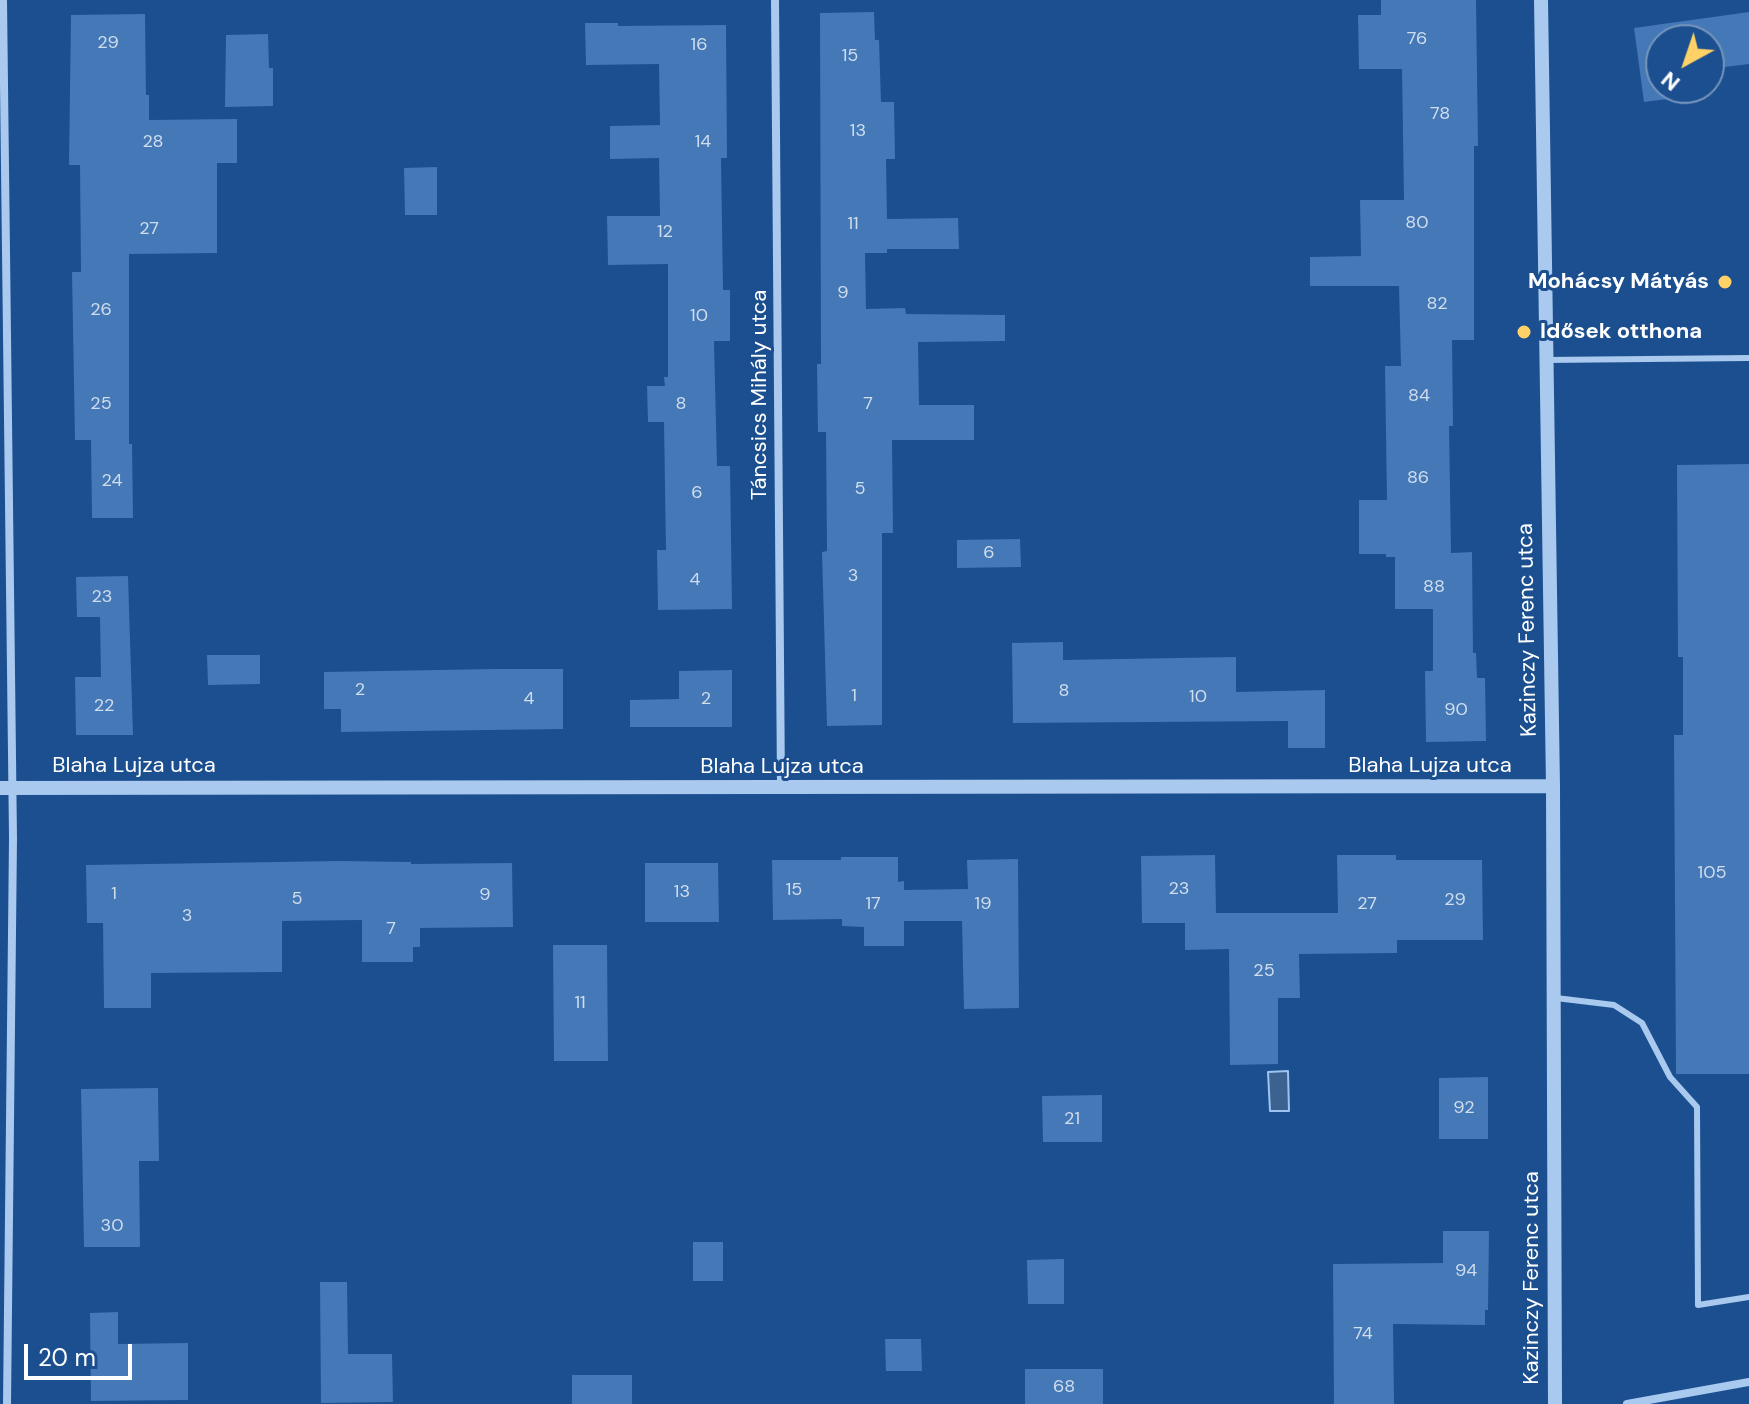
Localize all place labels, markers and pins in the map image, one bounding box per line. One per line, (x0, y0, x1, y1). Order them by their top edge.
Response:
place label: Mohácsy Mátyás (1528, 269, 1709, 295)
marker: Mohácsy Mátyás (1716, 273, 1734, 291)
place label: Idősek otthona (1540, 319, 1702, 345)
marker: Idősek otthona (1515, 323, 1533, 341)

